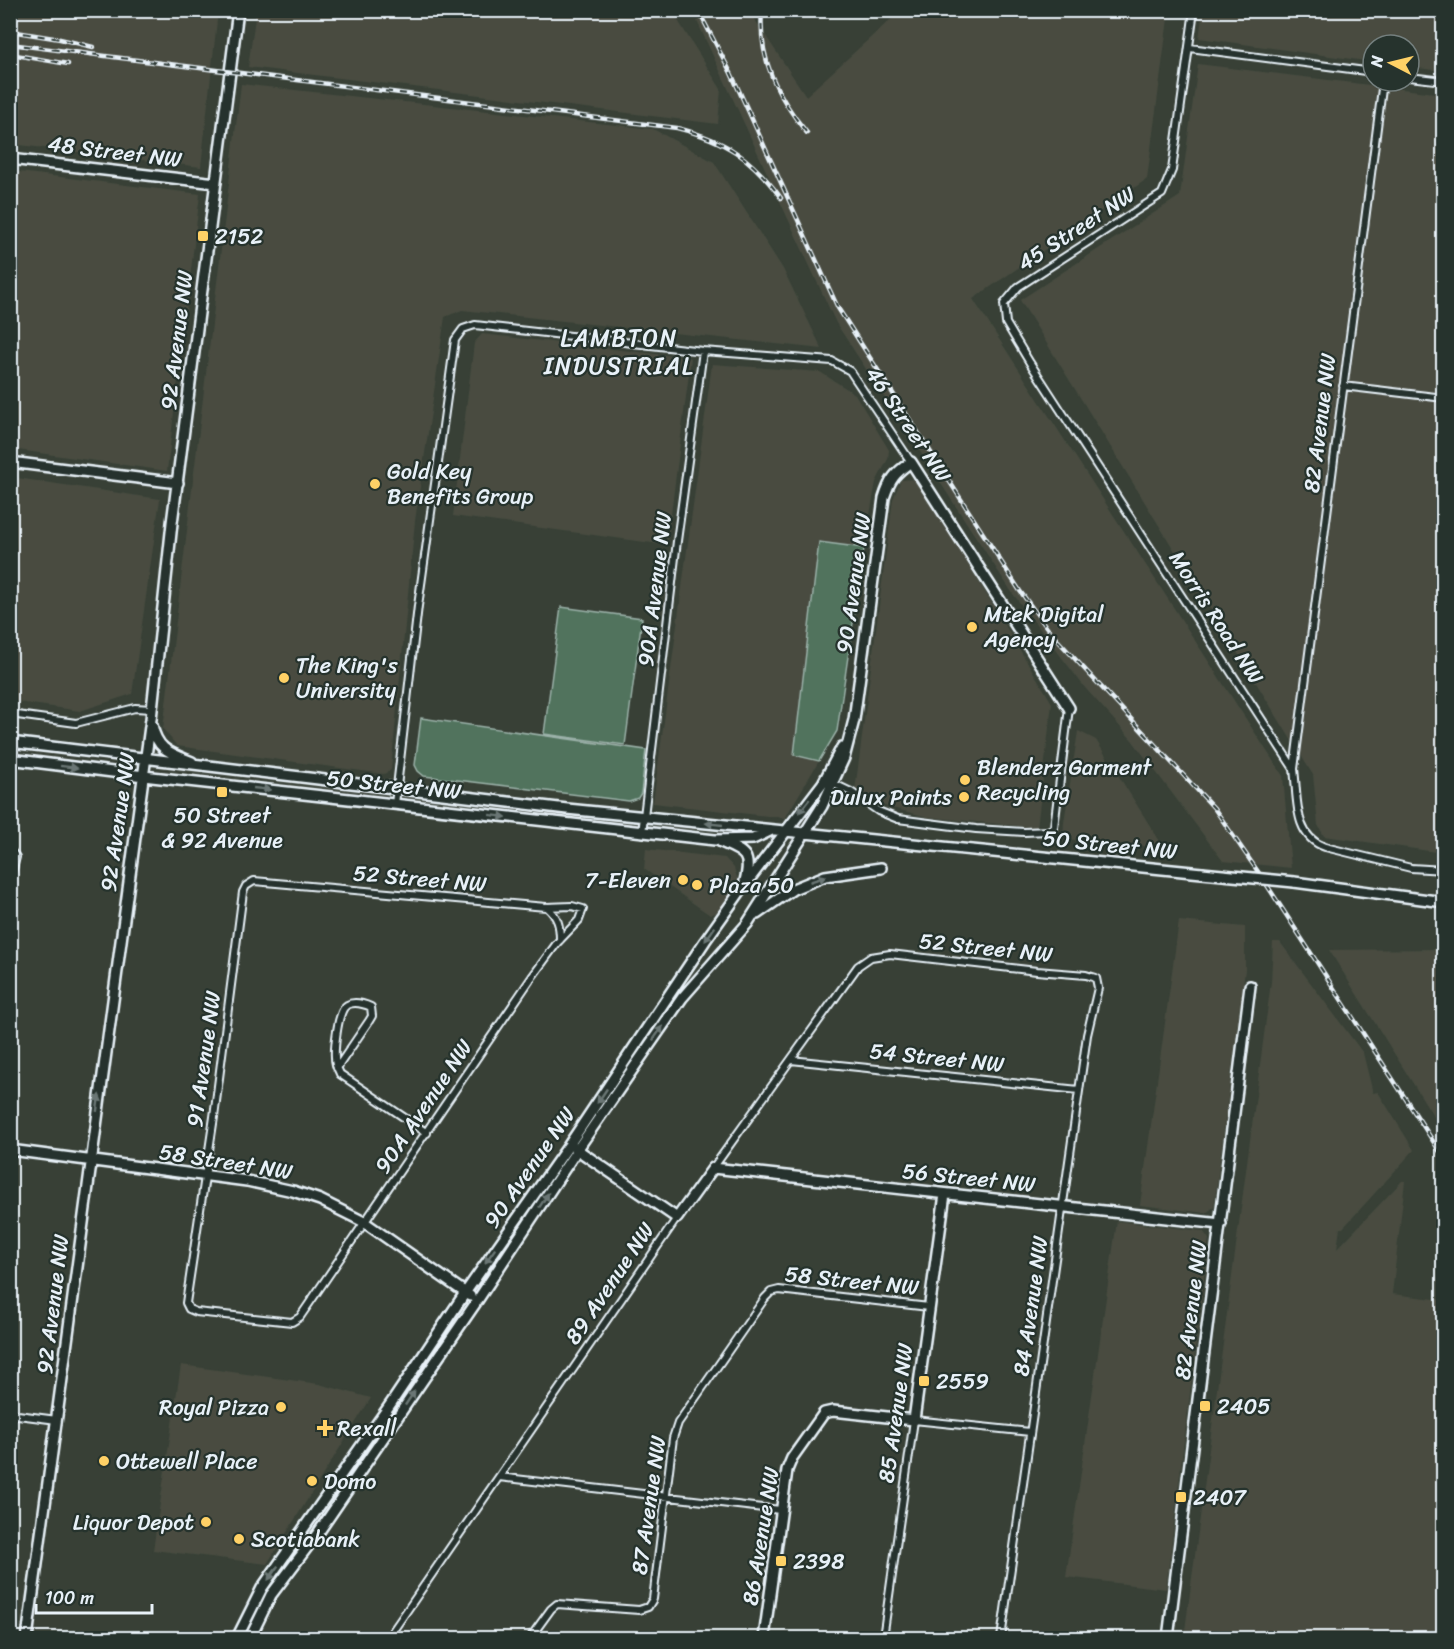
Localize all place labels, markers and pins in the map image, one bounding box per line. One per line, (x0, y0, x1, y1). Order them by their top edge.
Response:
place label: 2152 (215, 217, 264, 256)
marker: 2152 (196, 229, 210, 243)
place label: Gold Key Benefits Group (387, 452, 534, 516)
marker: Gold Key Benefits Group (368, 477, 382, 491)
place label: Mtek Digital Agency (983, 595, 1104, 659)
marker: Mtek Digital Agency (965, 620, 979, 634)
place label: The King's University (296, 646, 398, 710)
marker: The King's University (277, 671, 291, 685)
place label: Blenderz Garment Recycling (977, 748, 1152, 812)
marker: Blenderz Garment Recycling (958, 773, 972, 787)
place label: Dulux Paints (830, 778, 953, 817)
marker: 50 Street & 92 Avenue (215, 785, 229, 799)
marker: Dulux Paints (957, 790, 971, 804)
place label: 50 Street & 92 Avenue (161, 796, 283, 860)
place label: 7-Eleven (585, 861, 671, 900)
place label: Plaza 50 (709, 866, 794, 905)
marker: 7-Eleven (676, 873, 690, 887)
marker: Plaza 50 (690, 878, 704, 892)
place label: 2559 (936, 1362, 989, 1401)
marker: 2559 (917, 1374, 931, 1388)
place label: 2405 (1217, 1387, 1271, 1426)
place label: Royal Pizza (159, 1388, 269, 1427)
marker: 2405 (1198, 1399, 1212, 1413)
marker: Royal Pizza (274, 1400, 288, 1414)
place label: Rexall (337, 1409, 397, 1448)
marker: Rexall (318, 1421, 332, 1435)
place label: Ottewell Place (116, 1442, 257, 1481)
marker: Ottewell Place (97, 1454, 111, 1468)
place label: Domo (324, 1462, 376, 1501)
marker: Domo (305, 1474, 319, 1488)
place label: 2407 (1193, 1478, 1247, 1517)
marker: 2407 (1174, 1490, 1188, 1504)
place label: Liquor Depot (73, 1503, 194, 1542)
marker: Liquor Depot (199, 1515, 213, 1529)
place label: Scotiabank (251, 1520, 360, 1559)
marker: Scotiabank (232, 1532, 246, 1546)
place label: 2398 (793, 1542, 845, 1581)
marker: 2398 (774, 1554, 788, 1568)

